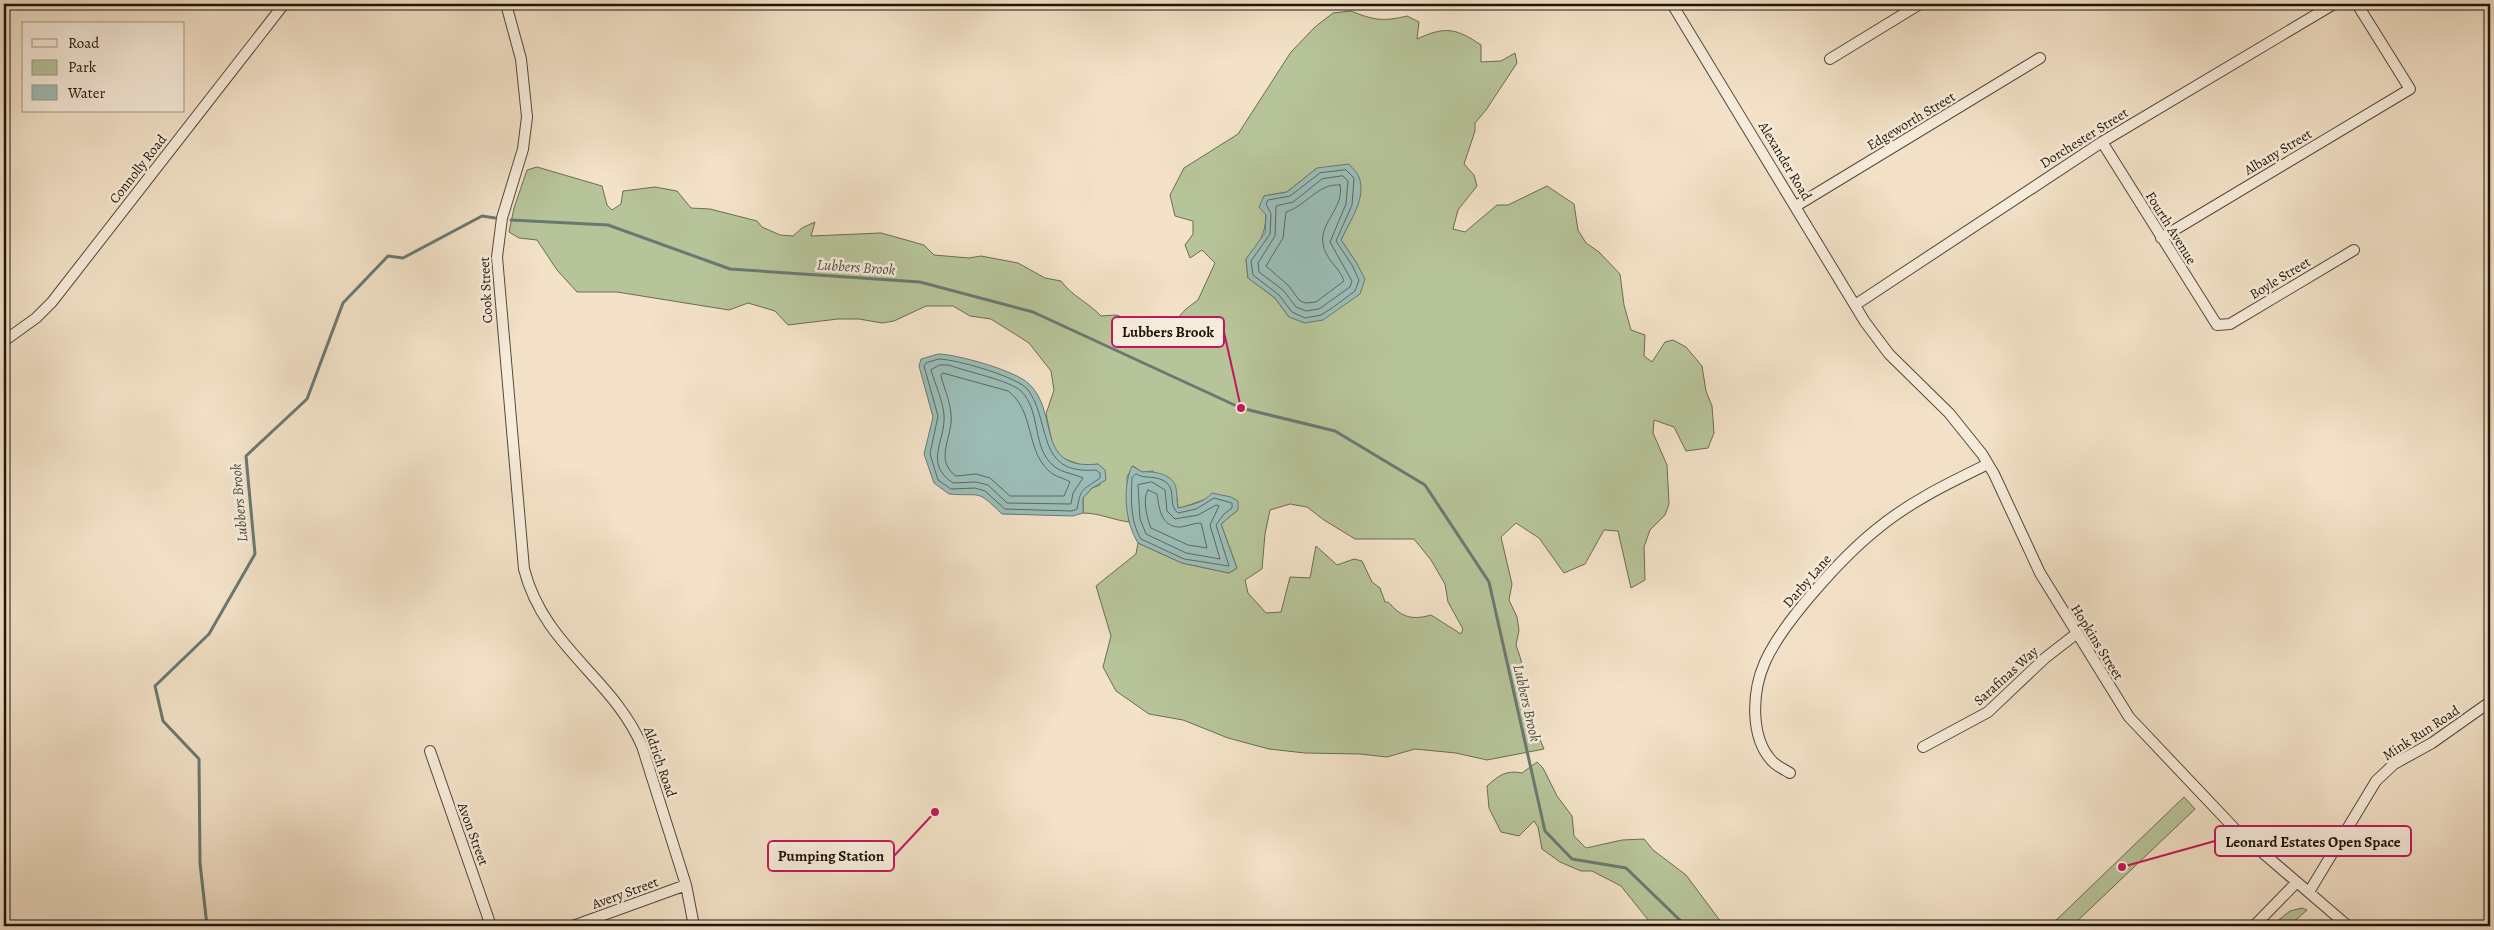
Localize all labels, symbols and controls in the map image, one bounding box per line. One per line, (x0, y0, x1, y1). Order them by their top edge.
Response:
legend (22, 22, 185, 112)
text: Road (68, 33, 100, 53)
text: Park (68, 57, 97, 77)
text: Water (67, 83, 105, 103)
street label: Edgeworth Street (1863, 87, 1959, 155)
street label: Dorchester Street (2036, 103, 2132, 173)
street label: Alexander Road (1753, 117, 1816, 204)
street label: Albany Street (2240, 124, 2316, 180)
street label: Connolly Road (105, 130, 171, 207)
street label: Fourth Avenue (2141, 188, 2201, 268)
street label: Boyle Street (2246, 252, 2314, 304)
water label: Lubbers Brook (816, 254, 896, 280)
street label: Cook Street (475, 256, 497, 324)
callout: Lubbers Brook (1112, 317, 1224, 347)
text: Lubbers Brook (1122, 322, 1214, 342)
water label: Lubbers Brook (226, 463, 252, 543)
street label: Darby Lane (1778, 550, 1836, 612)
street label: Hopkins Street (2066, 600, 2128, 684)
street label: Sarafinas Way (1970, 641, 2043, 710)
water label: Lubbers Brook (1508, 662, 1546, 744)
street label: Mink Run Road (2379, 701, 2464, 765)
street label: Aldrich Road (639, 723, 681, 800)
street label: Avon Street (452, 799, 493, 868)
callout: Leonard Estates Open Space (2215, 826, 2411, 856)
text: Leonard Estates Open Space (2225, 832, 2401, 852)
callout: Pumping Station (768, 841, 894, 871)
text: Pumping Station (778, 846, 885, 866)
street label: Avery Street (588, 872, 661, 914)

